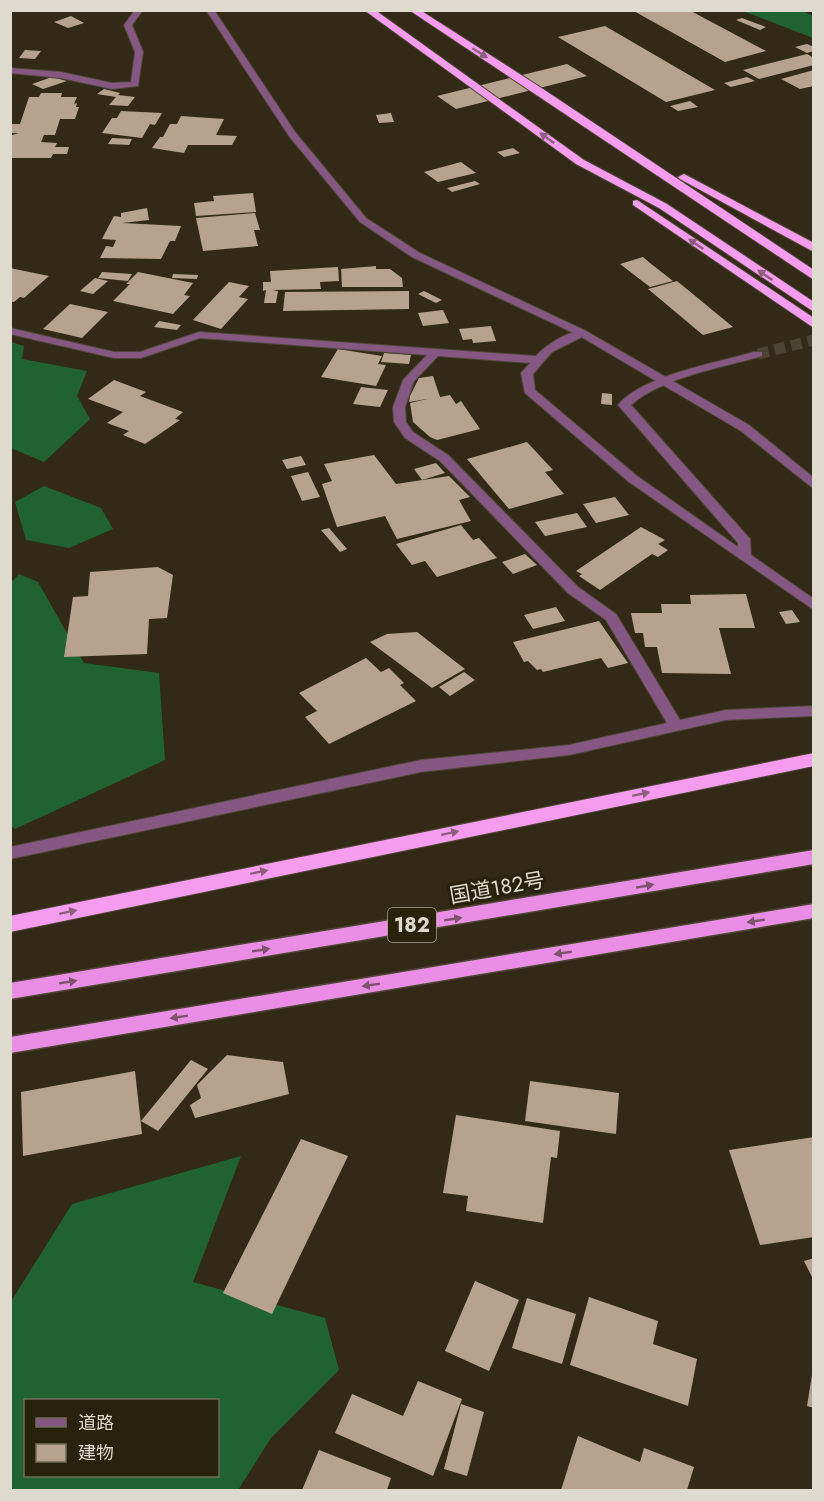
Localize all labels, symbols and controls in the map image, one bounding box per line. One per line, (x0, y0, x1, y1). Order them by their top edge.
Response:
one-way arrow (472, 48, 488, 59)
one-way arrow (539, 132, 555, 144)
one-way arrow (688, 238, 704, 250)
one-way arrow (757, 270, 773, 281)
one-way arrow (631, 789, 650, 798)
one-way arrow (440, 828, 459, 837)
street label: 国道182号 (447, 865, 547, 911)
one-way arrow (250, 867, 268, 877)
one-way arrow (636, 881, 655, 890)
one-way arrow (59, 907, 78, 916)
road number: 182 (388, 908, 436, 942)
one-way arrow (444, 914, 463, 923)
one-way arrow (746, 917, 765, 926)
one-way arrow (251, 945, 270, 954)
one-way arrow (554, 949, 573, 958)
one-way arrow (59, 977, 78, 986)
one-way arrow (361, 981, 380, 990)
one-way arrow (169, 1013, 188, 1022)
legend (24, 1399, 219, 1477)
text: 道路 (78, 1410, 114, 1436)
text: 建物 (78, 1440, 114, 1466)

